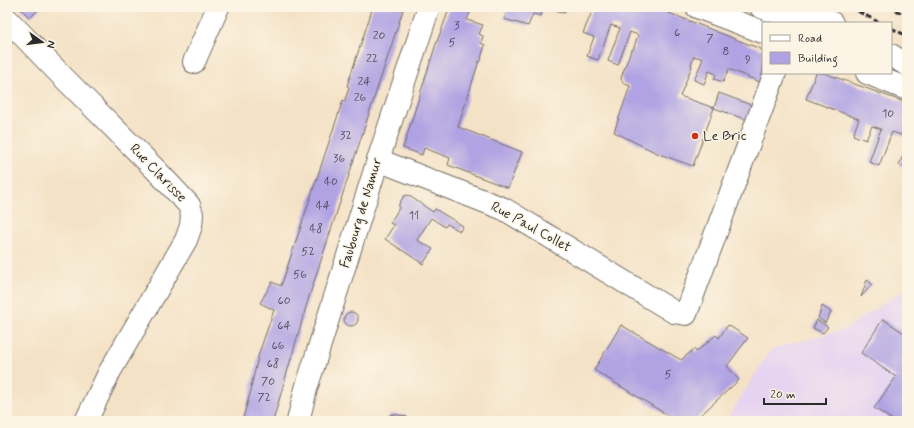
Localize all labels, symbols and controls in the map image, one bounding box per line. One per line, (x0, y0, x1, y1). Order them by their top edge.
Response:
house number: 3 (454, 18, 460, 34)
north arrow (22, 22, 62, 62)
legend (762, 22, 892, 74)
house number: 6 (674, 25, 680, 41)
house number: 20 (373, 28, 386, 44)
house number: 7 (706, 31, 714, 47)
text: Road (798, 31, 822, 47)
house number: 5 (448, 35, 456, 51)
text: N (43, 39, 58, 49)
house number: 8 (723, 44, 729, 60)
house number: 22 (366, 51, 378, 67)
text: Building (798, 51, 838, 68)
house number: 9 (745, 52, 751, 68)
house number: 24 (357, 74, 371, 90)
house number: 26 (354, 90, 367, 106)
house number: 10 (882, 106, 894, 122)
place label: Le Bric (703, 127, 747, 145)
house number: 32 (340, 128, 352, 144)
marker: Le Bric (690, 131, 700, 141)
street label: Rue Clarisse (126, 140, 190, 206)
house number: 36 (333, 151, 345, 167)
street label: Faubourg de Namur (336, 156, 386, 270)
house number: 40 (324, 174, 338, 190)
house number: 44 (316, 198, 330, 214)
street label: Rue Paul Collet (488, 198, 575, 257)
house number: 11 (409, 208, 419, 224)
house number: 48 (309, 221, 323, 237)
house number: 52 (301, 244, 315, 260)
house number: 56 (293, 267, 307, 283)
house number: 60 (277, 293, 291, 309)
house number: 64 (277, 318, 291, 334)
house number: 66 (272, 338, 285, 354)
house number: 68 (267, 356, 279, 372)
house number: 5 (664, 367, 672, 383)
house number: 70 (261, 374, 275, 390)
scale bar (764, 380, 826, 406)
text: 20 m (770, 387, 796, 403)
house number: 72 (257, 390, 271, 406)

